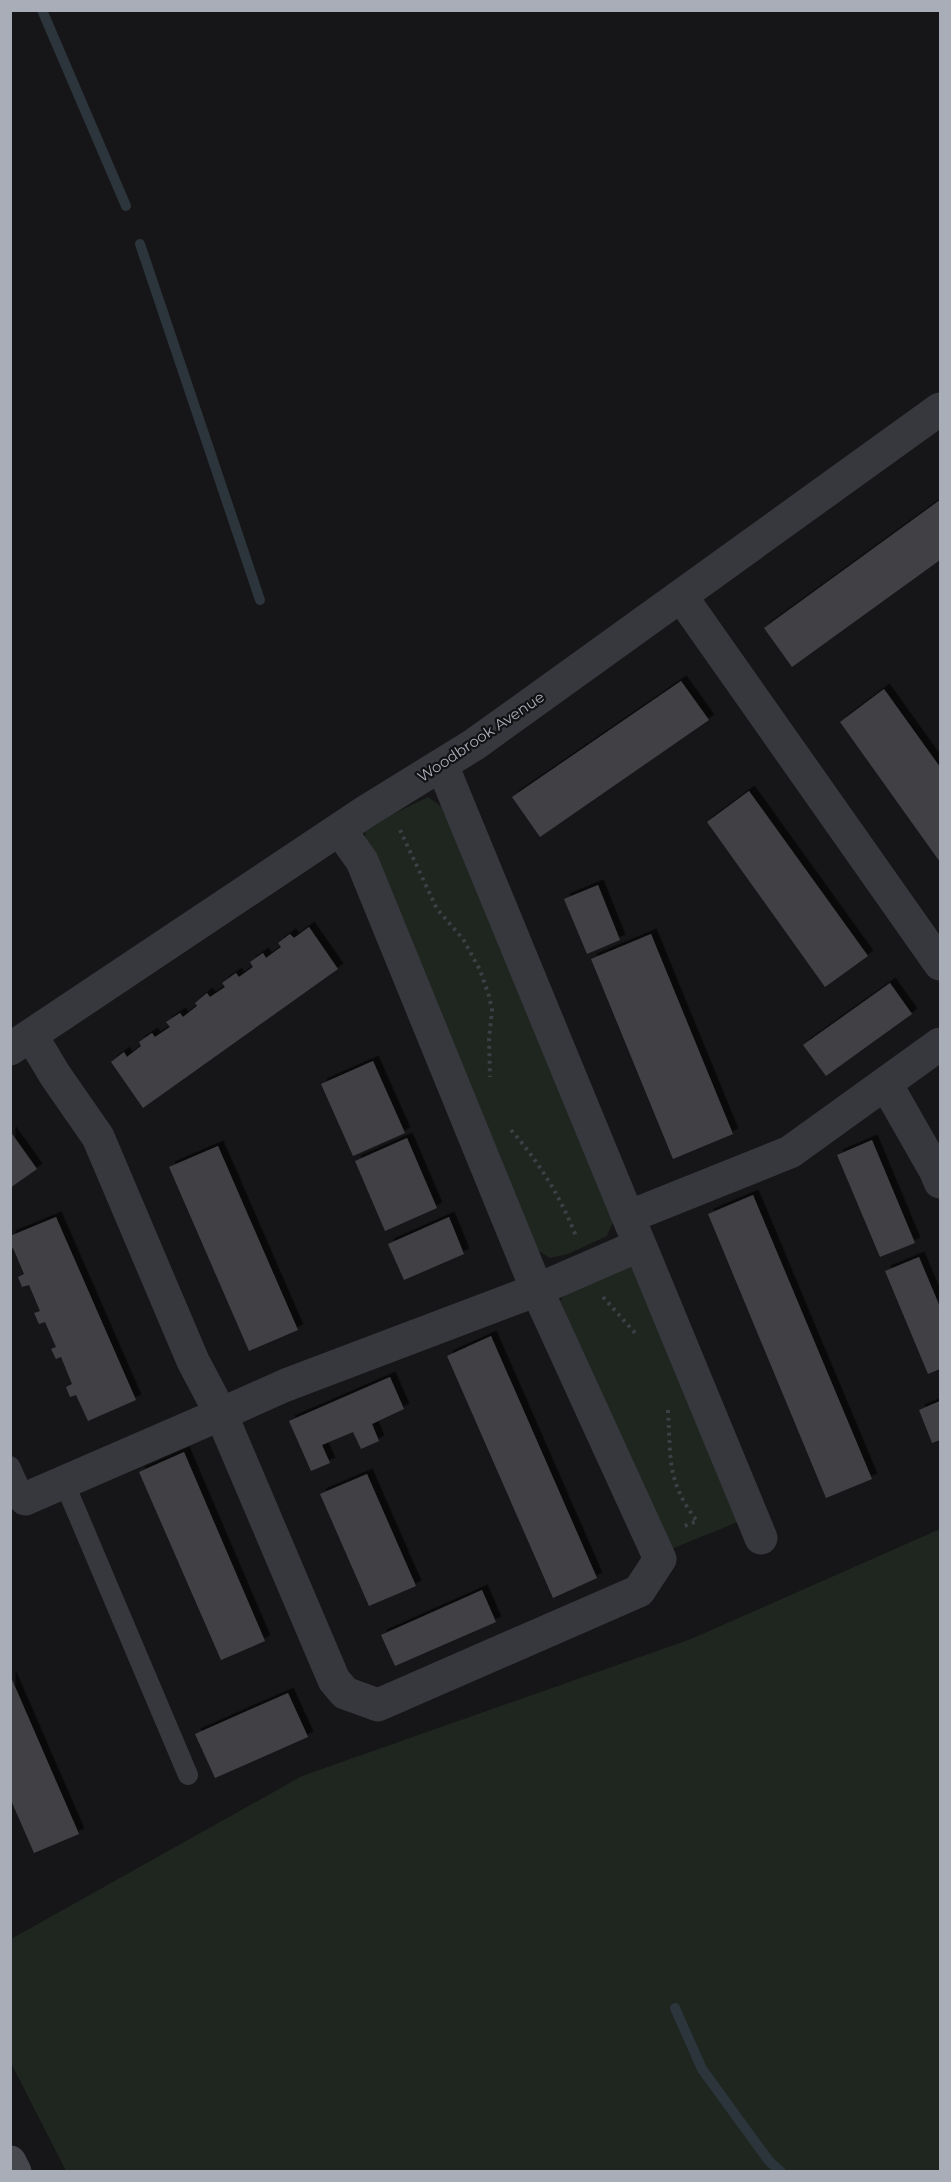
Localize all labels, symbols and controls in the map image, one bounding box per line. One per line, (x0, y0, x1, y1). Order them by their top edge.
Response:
street label: Woodbrook Avenue (414, 687, 548, 786)

